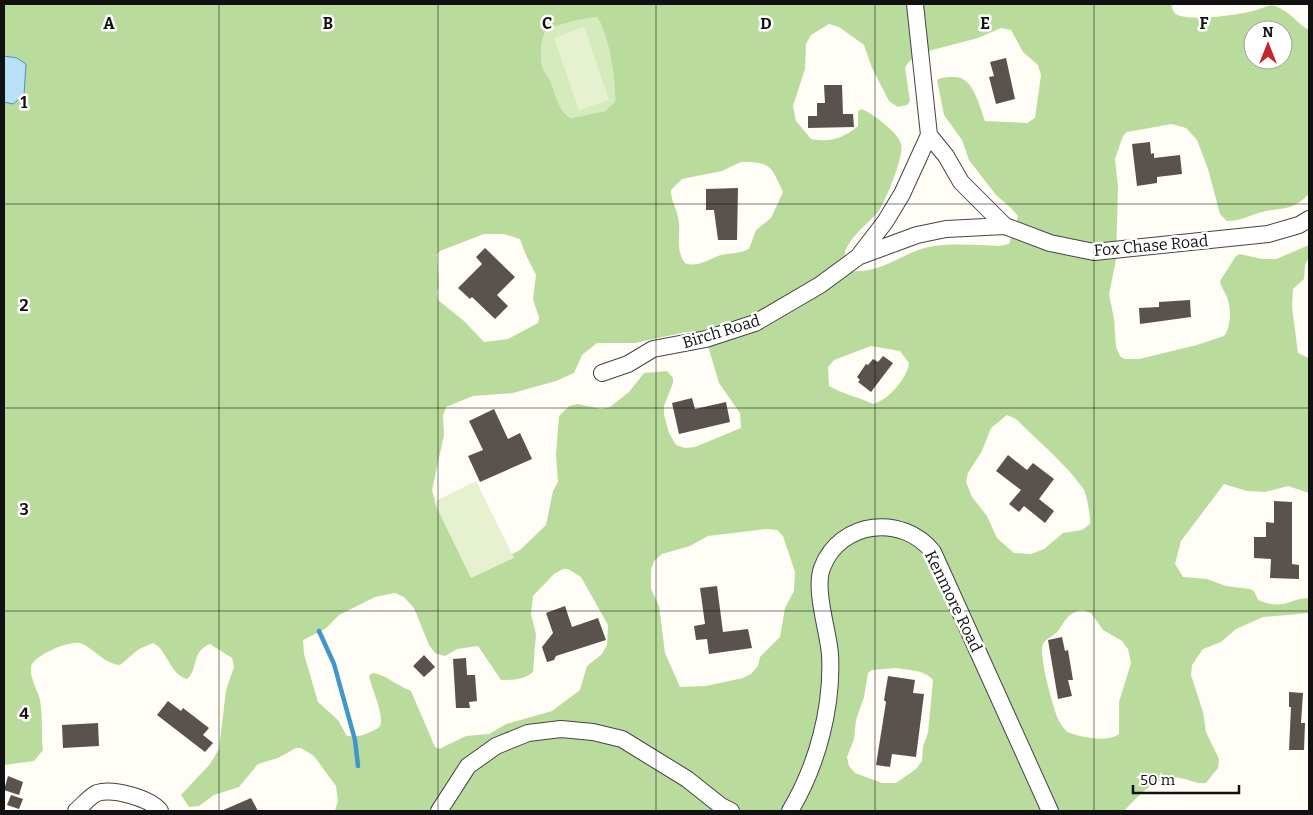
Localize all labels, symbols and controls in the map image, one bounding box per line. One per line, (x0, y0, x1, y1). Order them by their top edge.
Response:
text: A (103, 14, 115, 33)
text: B (323, 14, 333, 33)
text: C (542, 14, 552, 33)
text: D (760, 14, 772, 33)
text: E (980, 14, 990, 33)
text: F (1200, 14, 1209, 33)
north arrow (1243, 20, 1293, 70)
text: N (1263, 24, 1274, 41)
text: 1 (21, 93, 28, 112)
street label: Fox Chase Road (1093, 231, 1210, 260)
text: 2 (19, 296, 29, 315)
street label: Birch Road (680, 311, 763, 352)
text: 3 (19, 500, 29, 519)
street label: Kenmore Road (921, 547, 986, 655)
text: 4 (19, 704, 29, 723)
scale bar (1133, 762, 1239, 794)
text: 50 m (1140, 771, 1176, 789)

